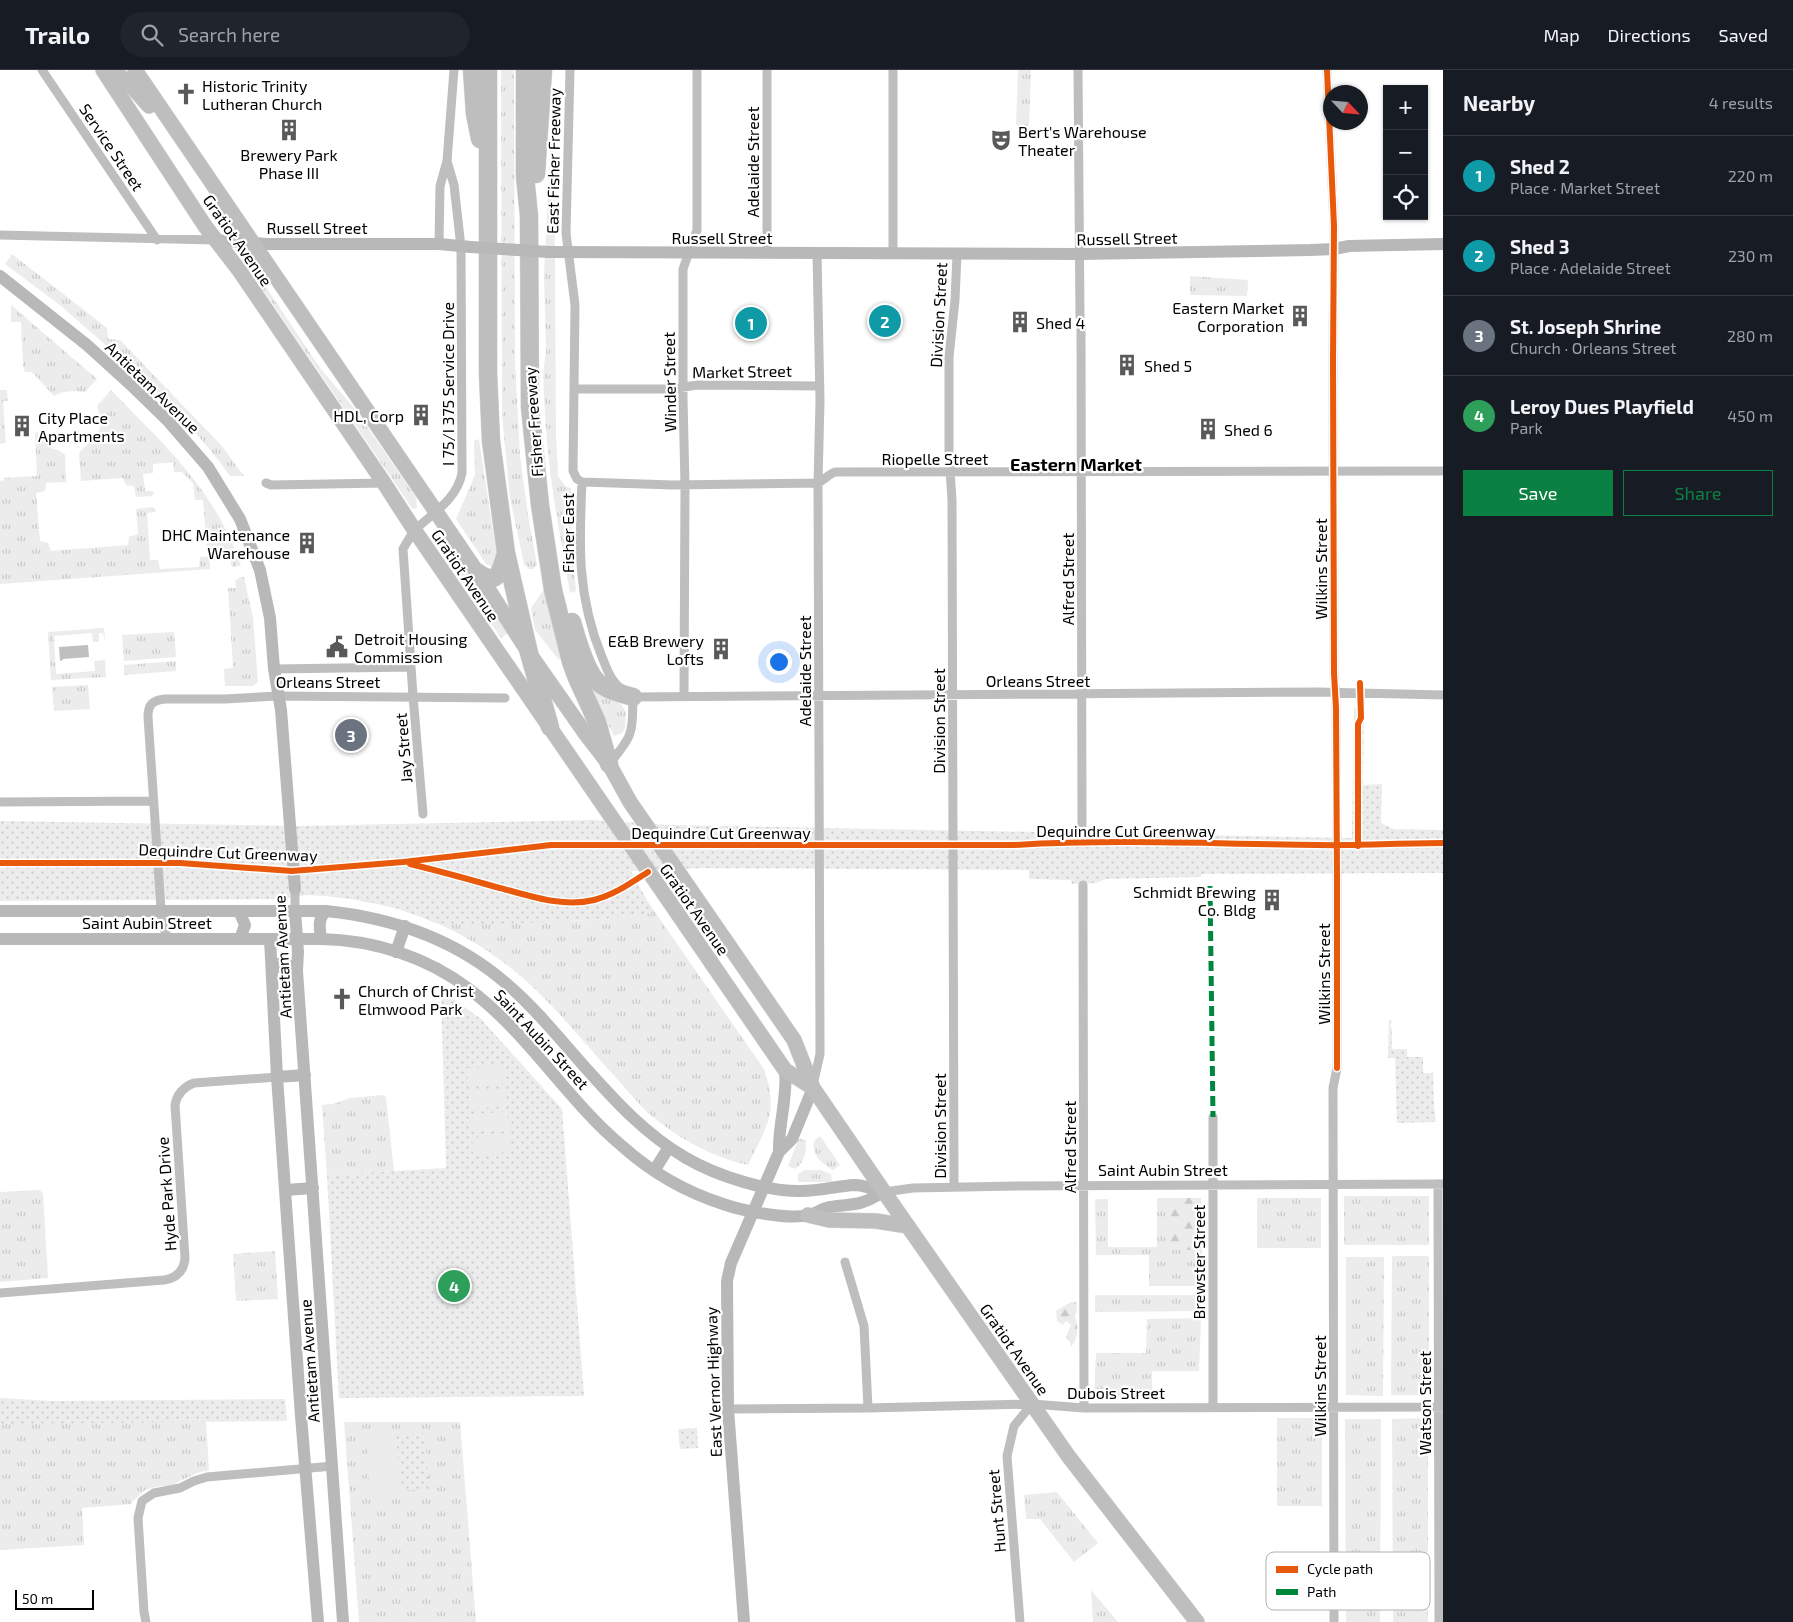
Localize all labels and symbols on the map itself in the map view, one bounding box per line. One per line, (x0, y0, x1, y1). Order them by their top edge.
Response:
place label: Historic Trinity Lutheran Church (202, 76, 322, 113)
church icon: Historic Trinity Lutheran Church (173, 81, 199, 107)
north arrow (1323, 85, 1368, 130)
street label: East Fisher Freeway (542, 87, 564, 234)
street label: Service Street (76, 100, 148, 194)
street label: Adelaide Street (743, 106, 762, 218)
building icon: Brewery Park Phase III (276, 117, 302, 143)
place label: Bert's Warehouse Theater (1018, 122, 1147, 159)
theatre icon: Bert's Warehouse Theater (988, 127, 1014, 153)
place label: Brewery Park Phase III (240, 145, 338, 182)
street label: Gratiot Avenue (199, 191, 277, 289)
street label: Russell Street (267, 218, 368, 237)
street label: Russell Street (672, 228, 773, 247)
street label: Russell Street (1076, 228, 1178, 248)
street label: Division Street (926, 262, 950, 368)
place label: Eastern Market Corporation (1172, 298, 1284, 335)
street label: I 75/I 375 Service Drive (438, 302, 457, 466)
pin: 2 (869, 302, 901, 340)
building icon: Eastern Market Corporation (1287, 303, 1313, 329)
pin: 1 (735, 304, 767, 342)
building icon: Shed 4 (1007, 309, 1033, 335)
place label: Shed 4 (1036, 313, 1086, 332)
street label: Winder Street (659, 332, 679, 432)
street label: Antietam Avenue (102, 337, 204, 437)
building icon: Shed 5 (1114, 352, 1140, 378)
place label: Shed 5 (1144, 356, 1192, 375)
street label: Market Street (692, 361, 792, 381)
street label: Fisher Freeway (520, 366, 546, 478)
building icon: HDL, Corp (408, 402, 434, 428)
place label: HDL, Corp (333, 406, 404, 425)
place label: City Place Apartments (38, 408, 125, 445)
building icon: City Place Apartments (9, 413, 35, 439)
building icon: Shed 6 (1195, 416, 1221, 442)
place label: Shed 6 (1224, 420, 1273, 439)
street label: Riopelle Street (882, 449, 988, 468)
district label: Eastern Market (1010, 453, 1143, 475)
street label: Fisher East (558, 493, 577, 573)
street label: Wilkins Street (1311, 518, 1330, 620)
place label: DHC Maintenance Warehouse (162, 525, 290, 562)
street label: Gratiot Avenue (428, 525, 504, 625)
building icon: DHC Maintenance Warehouse (294, 530, 320, 556)
street label: Alfred Street (1058, 533, 1077, 625)
street label: Adelaide Street (795, 615, 814, 727)
place label: Detroit Housing Commission (354, 629, 468, 666)
place label: E&B Brewery Lofts (608, 631, 705, 668)
public building icon: Detroit Housing Commission (324, 634, 350, 660)
building icon: E&B Brewery Lofts (708, 636, 734, 662)
your location (766, 649, 792, 675)
street label: Division Street (929, 668, 948, 774)
street label: Orleans Street (986, 671, 1090, 690)
street label: Orleans Street (276, 672, 380, 691)
street label: Jay Street (390, 712, 416, 784)
pin: 3 (335, 716, 367, 754)
street label: Dequindre Cut Greenway (1036, 821, 1216, 840)
street label: Dequindre Cut Greenway (631, 823, 811, 842)
street label: Dequindre Cut Greenway (138, 839, 318, 865)
street label: Gratiot Avenue (656, 860, 734, 958)
place label: Schmidt Brewing Co. Bldg (1133, 882, 1256, 919)
building icon: Schmidt Brewing Co. Bldg (1259, 887, 1285, 913)
street label: Antietam Avenue (269, 895, 295, 1019)
street label: Saint Aubin Street (82, 913, 212, 932)
street label: Wilkins Street (1314, 923, 1333, 1025)
place label: Church of Christ Elmwood Park (358, 981, 474, 1018)
street label: Saint Aubin Street (491, 985, 593, 1093)
church icon: Church of Christ Elmwood Park (329, 986, 355, 1012)
street label: Division Street (930, 1073, 949, 1179)
street label: Alfred Street (1060, 1101, 1079, 1193)
street label: Hyde Park Drive (153, 1136, 179, 1252)
street label: Saint Aubin Street (1098, 1160, 1228, 1179)
street label: Brewster Street (1189, 1205, 1208, 1319)
pin: 4 (438, 1267, 470, 1305)
street label: Antietam Avenue (295, 1299, 323, 1423)
street label: Gratiot Avenue (976, 1300, 1054, 1398)
street label: East Vernor Highway (701, 1306, 725, 1458)
street label: Wilkins Street (1310, 1335, 1329, 1437)
street label: Watson Street (1415, 1351, 1434, 1455)
street label: Dubois Street (1067, 1383, 1165, 1402)
street label: Hunt Street (983, 1469, 1009, 1553)
legend (1266, 1552, 1430, 1610)
text: Cycle path (1307, 1560, 1373, 1577)
text: Path (1307, 1583, 1336, 1600)
scale bar (15, 1587, 94, 1610)

